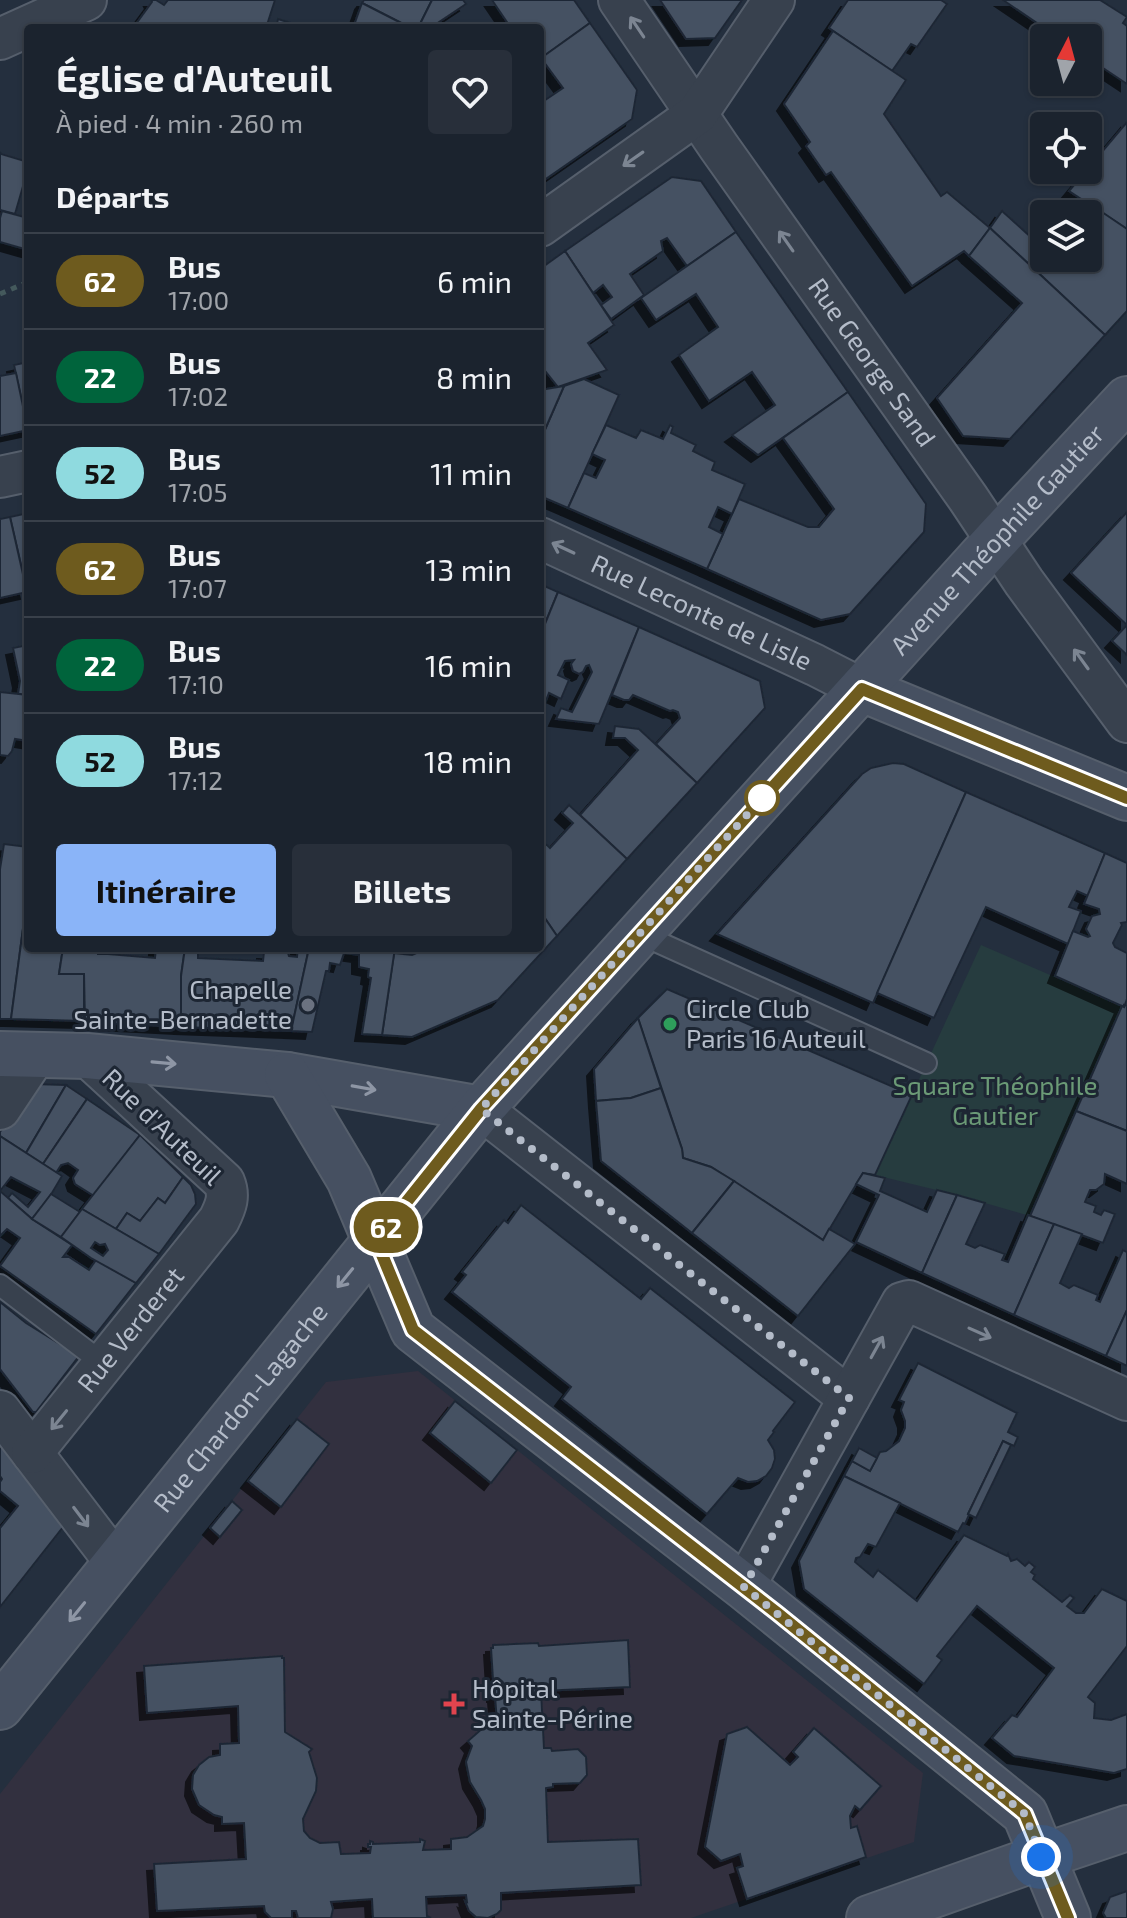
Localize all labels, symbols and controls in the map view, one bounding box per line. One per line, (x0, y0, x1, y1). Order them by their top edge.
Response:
one-way arrow (629, 17, 646, 39)
north arrow (1030, 24, 1102, 96)
map controls (1030, 24, 1102, 272)
button: heart (428, 50, 512, 134)
text: Église d'Auteuil (56, 54, 332, 100)
text: À pied · 4 min · 260 m (56, 107, 303, 138)
button: locate (1030, 112, 1102, 184)
one-way arrow (623, 151, 645, 168)
text: Départs (56, 178, 170, 214)
button: layers (1030, 200, 1102, 272)
one-way arrow (778, 230, 794, 252)
text: Bus (168, 248, 221, 284)
text: 6 min (437, 263, 512, 299)
text: 62 (84, 264, 116, 298)
street label: Rue George Sand (803, 271, 943, 452)
text: 17:00 (168, 284, 229, 315)
text: Bus (168, 344, 221, 380)
text: 8 min (436, 359, 512, 395)
text: 22 (84, 360, 116, 394)
text: 17:02 (168, 380, 228, 411)
street label: Avenue Théophile Gautier (883, 417, 1110, 660)
text: Bus (168, 440, 221, 476)
text: 11 min (430, 455, 512, 491)
text: 52 (84, 456, 116, 490)
text: 17:05 (168, 476, 227, 507)
text: Bus (168, 536, 221, 572)
one-way arrow (551, 540, 576, 555)
street label: Rue Leconte de Lisle (587, 547, 817, 676)
text: 13 min (426, 551, 512, 587)
text: 62 (84, 552, 116, 586)
text: 17:07 (168, 572, 227, 603)
text: Bus (168, 632, 221, 668)
text: 16 min (425, 647, 512, 683)
text: 22 (84, 648, 116, 682)
one-way arrow (1073, 649, 1090, 670)
text: 17:10 (168, 668, 224, 699)
text: Bus (168, 728, 221, 764)
text: 18 min (424, 743, 512, 779)
text: 52 (84, 744, 116, 778)
text: 17:12 (168, 764, 223, 795)
unlabelled marker (745, 781, 779, 815)
button: Itinéraire (56, 844, 276, 936)
button: Billets (292, 844, 512, 936)
place label: Chapelle Sainte-Bernadette (74, 973, 292, 1034)
place label: Circle Club Paris 16 Auteuil (686, 992, 866, 1053)
marker: Chapelle Sainte-Bernadette (299, 996, 317, 1014)
marker: Circle Club Paris 16 Auteuil (661, 1015, 679, 1033)
one-way arrow (150, 1056, 177, 1071)
street label: Rue d'Auteuil (97, 1061, 229, 1191)
park label: Square Théophile Gautier (892, 1069, 1098, 1130)
one-way arrow (350, 1082, 376, 1097)
line badge: 62 (350, 1201, 422, 1253)
text: 62 (370, 1210, 402, 1244)
street label: Rue Verderet (70, 1260, 189, 1398)
one-way arrow (336, 1268, 354, 1289)
street label: Rue Chardon-Lagache (146, 1296, 333, 1518)
one-way arrow (968, 1326, 992, 1341)
one-way arrow (870, 1336, 885, 1360)
one-way arrow (50, 1409, 68, 1430)
one-way arrow (73, 1506, 90, 1528)
one-way arrow (68, 1601, 85, 1622)
place label: Hôpital Sainte-Périne (472, 1672, 633, 1733)
marker: Hôpital Sainte-Périne (443, 1693, 465, 1715)
your location (1021, 1837, 1061, 1877)

